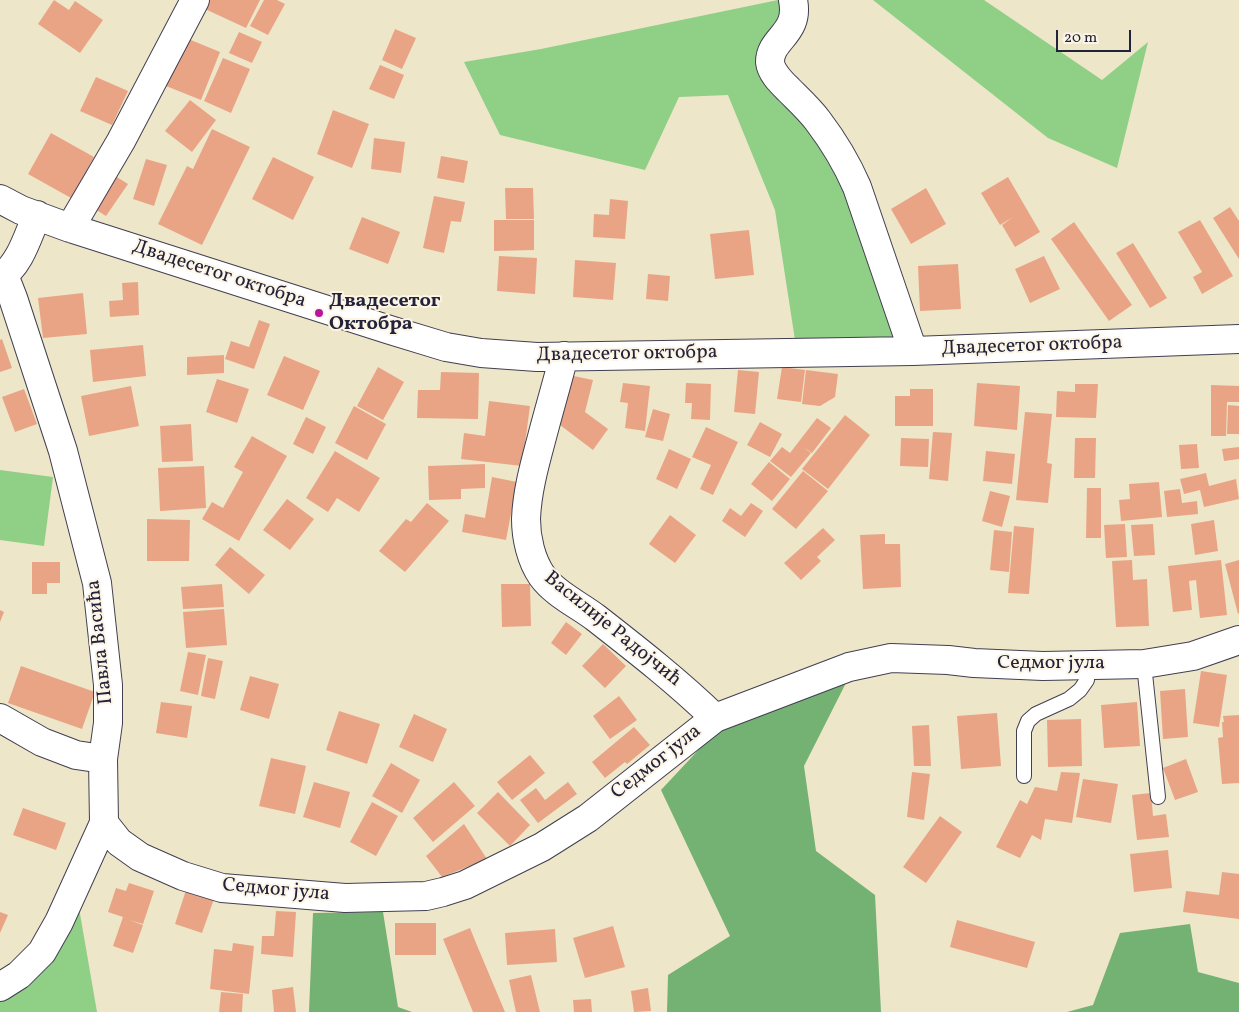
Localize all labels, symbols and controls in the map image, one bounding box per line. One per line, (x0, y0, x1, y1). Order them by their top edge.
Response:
scale bar (1059, 20, 1134, 52)
text: 20 m (1064, 28, 1097, 49)
street label: Двадесетог октобра (129, 236, 309, 314)
place label: Двадесетог Октобра (329, 290, 440, 337)
marker: Двадесетог Октобра (313, 307, 325, 319)
street label: Двадесетог октобра (941, 332, 1123, 362)
street label: Двадесетог октобра (536, 341, 718, 369)
street label: Василије Радојчић (538, 567, 686, 693)
street label: Павла Васића (83, 578, 119, 706)
street label: Седмог јула (997, 652, 1105, 676)
street label: Седмог јула (607, 720, 707, 806)
street label: Седмог јула (221, 874, 331, 908)

